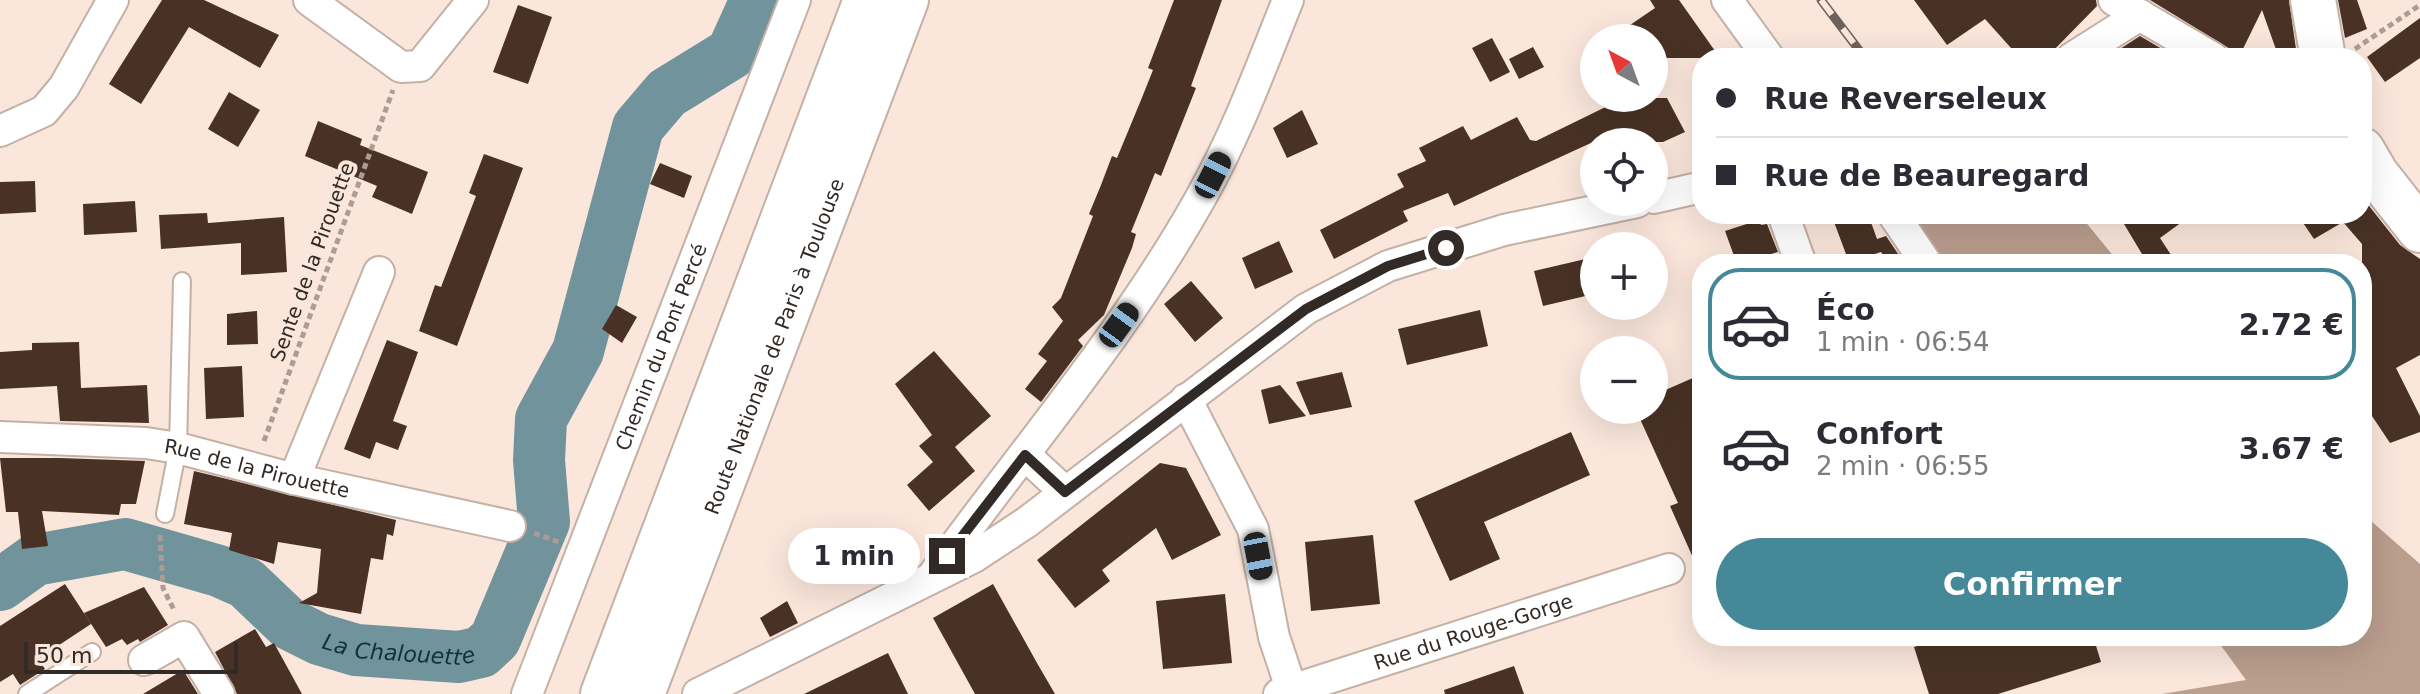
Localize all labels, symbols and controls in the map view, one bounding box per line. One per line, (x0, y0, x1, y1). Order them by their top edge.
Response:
north arrow (1580, 24, 1668, 112)
map controls (1580, 24, 1668, 424)
text: Rue Reverseleux (1764, 81, 2047, 116)
button: locate (1580, 128, 1668, 216)
car (1191, 148, 1235, 202)
text: Rue de Beauregard (1764, 158, 2089, 193)
street label: Sente de la Pirouette (265, 159, 359, 365)
street label: Route Nationale de Paris à Toulouse (699, 175, 849, 518)
route start (1428, 230, 1464, 266)
button: + (1580, 232, 1668, 320)
street label: Chemin du Pont Percé (610, 240, 712, 454)
icon: car (1720, 288, 1792, 360)
text: Éco (1816, 292, 1875, 327)
car (1095, 299, 1143, 351)
text: 2.72 € (2239, 307, 2344, 342)
text: 1 min · 06:54 (1816, 327, 1990, 357)
button: − (1580, 336, 1668, 424)
icon: car (1720, 412, 1792, 484)
text: Confort (1816, 416, 1943, 451)
text: 3.67 € (2239, 431, 2344, 466)
street label: Rue de la Pirouette (163, 434, 352, 503)
text: 2 min · 06:55 (1816, 451, 1990, 481)
callout: 1 min (787, 528, 919, 584)
car (1242, 530, 1274, 582)
route end (929, 538, 965, 574)
button: Confirmer (1716, 538, 2348, 630)
text: 1 min (813, 541, 895, 571)
street label: Rue du Rouge-Gorge (1371, 589, 1576, 675)
water label: La Chalouette (320, 629, 478, 670)
scale bar (24, 638, 238, 674)
text: 50 m (36, 643, 92, 668)

